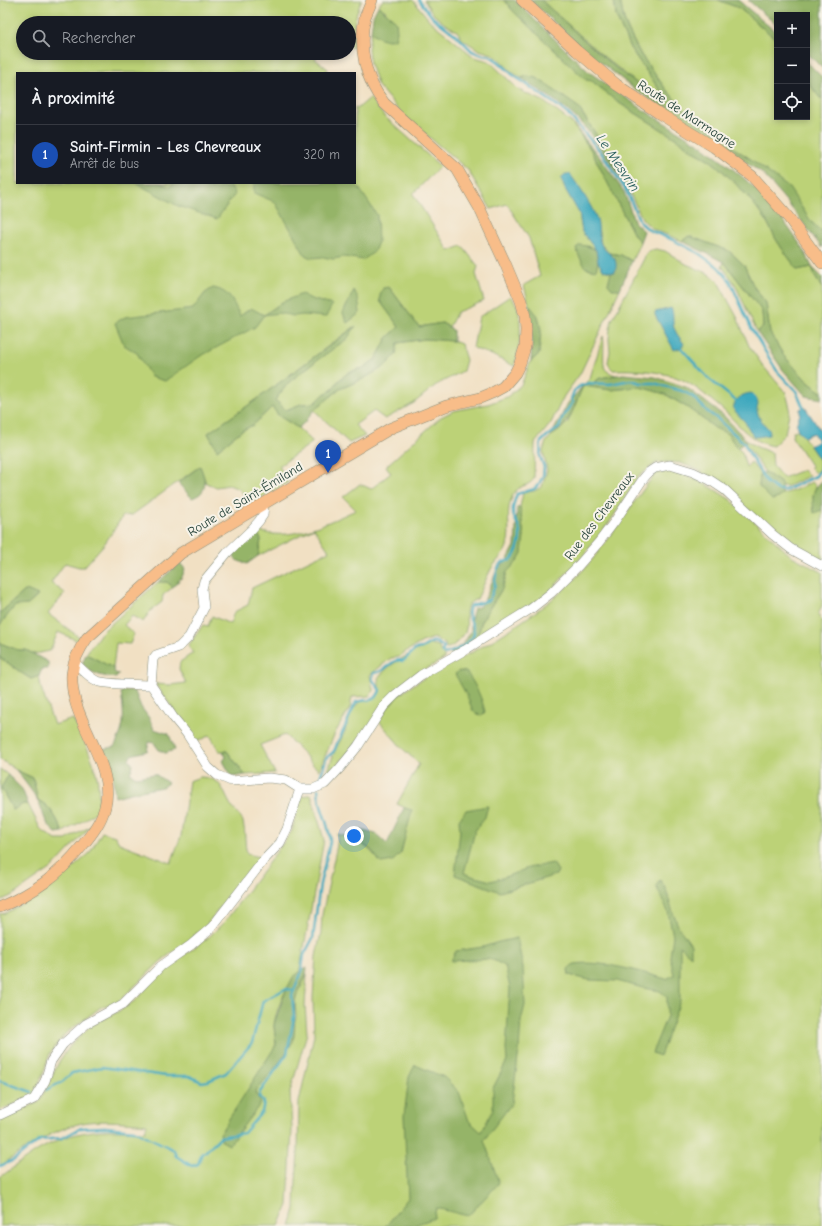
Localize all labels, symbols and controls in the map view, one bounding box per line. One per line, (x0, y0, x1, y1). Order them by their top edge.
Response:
map controls (774, 12, 810, 120)
button: + (774, 12, 810, 48)
search box (16, 16, 356, 60)
icon: search (30, 27, 52, 49)
text: Rechercher (62, 29, 135, 47)
button: − (774, 48, 810, 84)
street label: Route de Marmagne (635, 77, 739, 152)
button: locate (774, 84, 810, 120)
text: À proximité (32, 89, 115, 108)
water label: Le Mesvrin (593, 131, 644, 195)
text: Saint-Firmin - Les Chevreaux (70, 138, 261, 156)
text: 1 (42, 147, 48, 162)
text: 320 m (304, 147, 340, 162)
text: Arrêt de bus (70, 156, 139, 171)
pin: 1 (315, 440, 341, 473)
street label: Route de Saint-Émiland (184, 458, 305, 539)
street label: Rue des Chevreaux (561, 468, 637, 563)
your location (344, 826, 364, 846)

